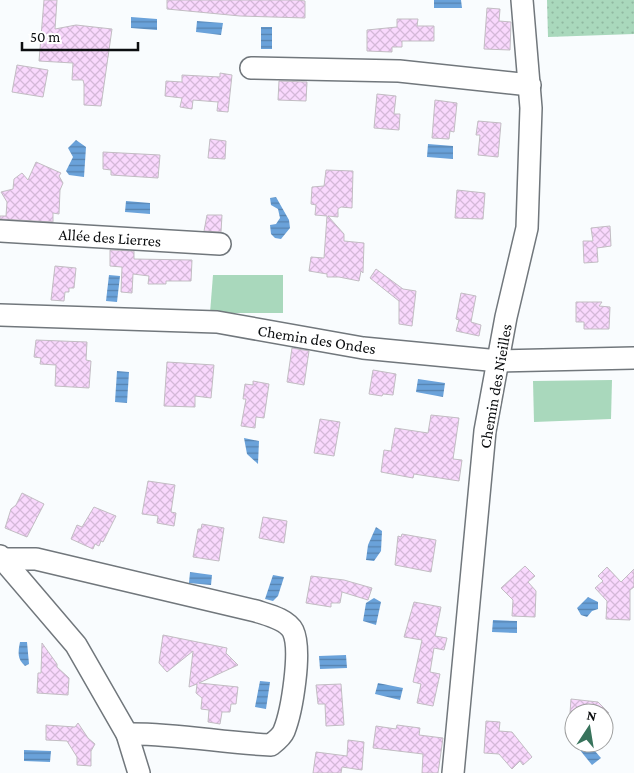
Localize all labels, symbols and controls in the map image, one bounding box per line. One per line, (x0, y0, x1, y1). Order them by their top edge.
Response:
scale bar (22, 20, 139, 52)
text: 50 m (30, 29, 60, 45)
street label: Allée des Lierres (58, 225, 162, 250)
street label: Chemin des Ondes (257, 322, 377, 357)
street label: Chemin des Nieilles (476, 323, 515, 450)
north arrow (564, 703, 614, 753)
text: N (585, 706, 598, 724)

